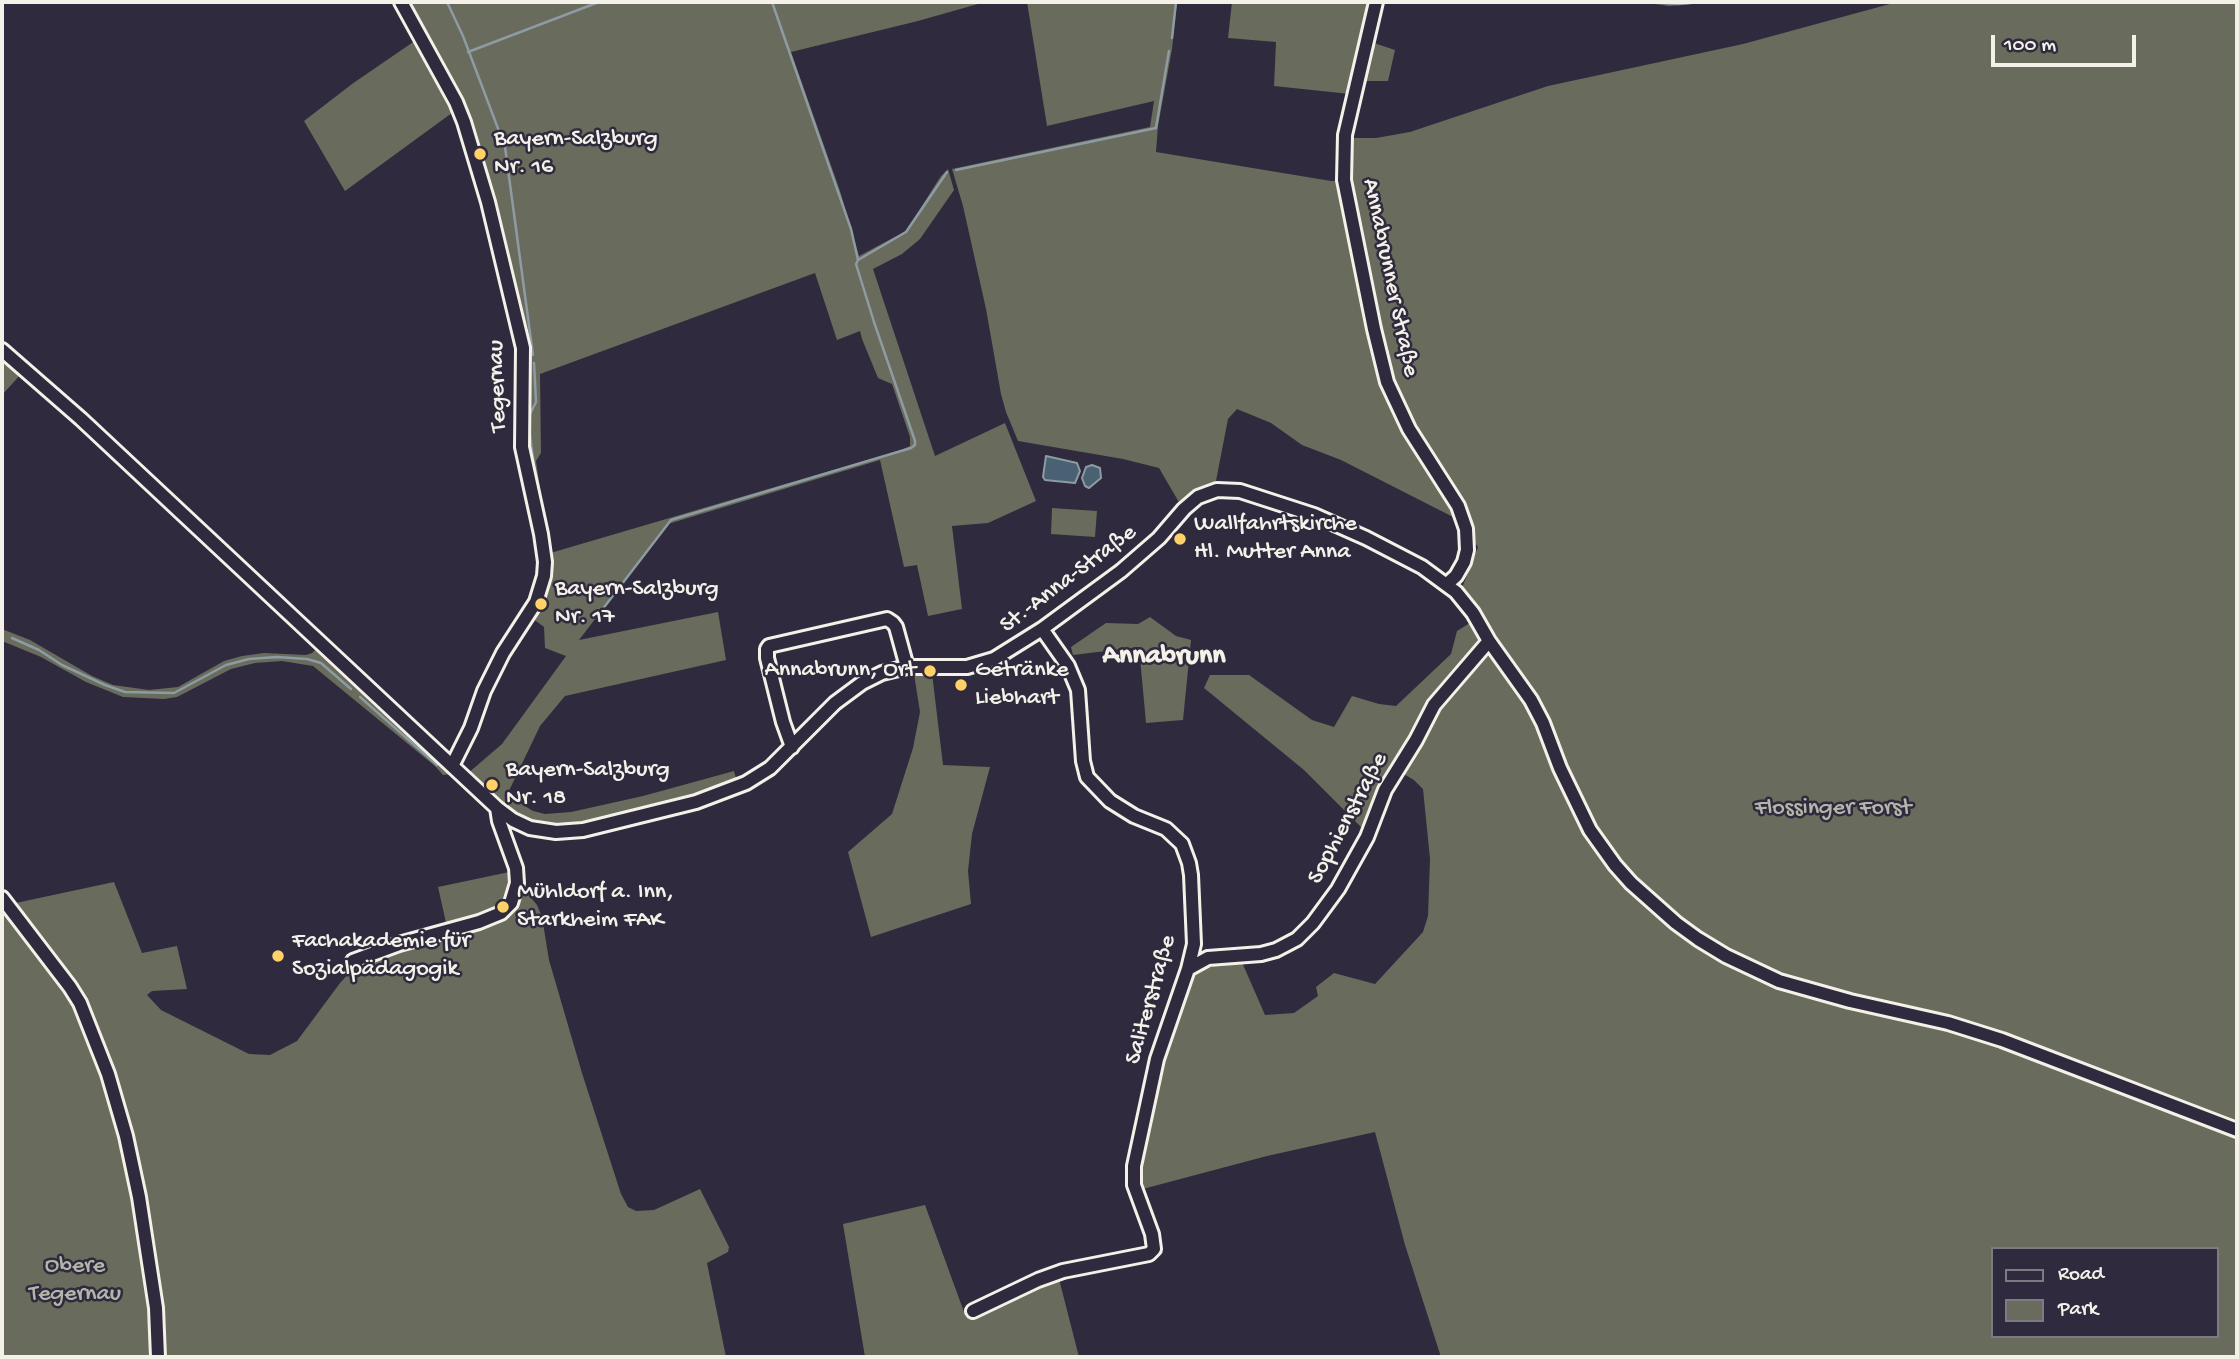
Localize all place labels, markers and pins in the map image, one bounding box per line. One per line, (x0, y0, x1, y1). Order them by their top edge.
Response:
place label: Bayern-Salzburg Nr. 16 (494, 126, 658, 182)
marker: Bayern-Salzburg Nr. 16 (472, 146, 488, 162)
place label: Wallfahrtskirche Hl. Mutter Anna (1194, 511, 1357, 567)
marker: Wallfahrtskirche Hl. Mutter Anna (1172, 531, 1188, 547)
place label: Bayern-Salzburg Nr. 17 (555, 576, 719, 632)
marker: Bayern-Salzburg Nr. 17 (533, 596, 549, 612)
place label: Annabrunn, Ort (765, 657, 916, 685)
place label: Getränke Liebhart (975, 657, 1069, 713)
marker: Annabrunn, Ort (922, 663, 938, 679)
marker: Getränke Liebhart (953, 677, 969, 693)
place label: Bayern-Salzburg Nr. 18 (506, 757, 670, 813)
marker: Bayern-Salzburg Nr. 18 (484, 777, 500, 793)
place label: Mühldorf a. Inn, Starkheim FAK (517, 879, 674, 935)
marker: Mühldorf a. Inn, Starkheim FAK (495, 899, 511, 915)
place label: Fachakademie für Sozialpädagogik (292, 928, 470, 984)
marker: Fachakademie für Sozialpädagogik (270, 948, 286, 964)

